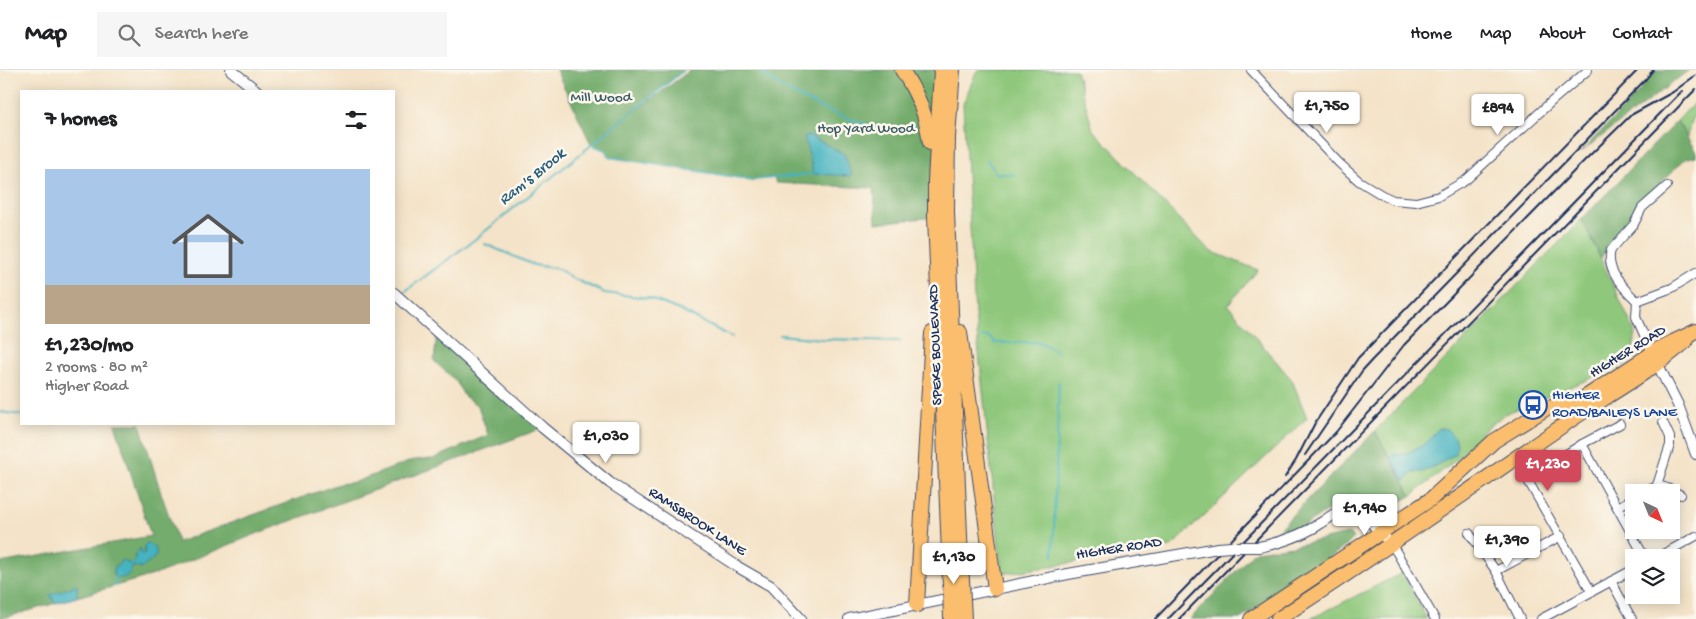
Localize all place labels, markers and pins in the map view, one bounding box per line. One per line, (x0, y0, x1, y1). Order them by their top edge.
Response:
pin: £1,750 (1286, 92, 1368, 134)
pin: £894 (1468, 93, 1528, 136)
place label: HIGHER ROAD/BAILEYS LANE (1552, 387, 1678, 422)
bus stop icon: HIGHER ROAD/BAILEYS LANE (1518, 390, 1548, 420)
pin: £1,030 (565, 422, 647, 464)
pin: £1,230 (1507, 450, 1589, 492)
pin: £1,940 (1324, 494, 1406, 536)
pin: £1,390 (1466, 526, 1548, 568)
pin: £1,130 (913, 542, 995, 585)

